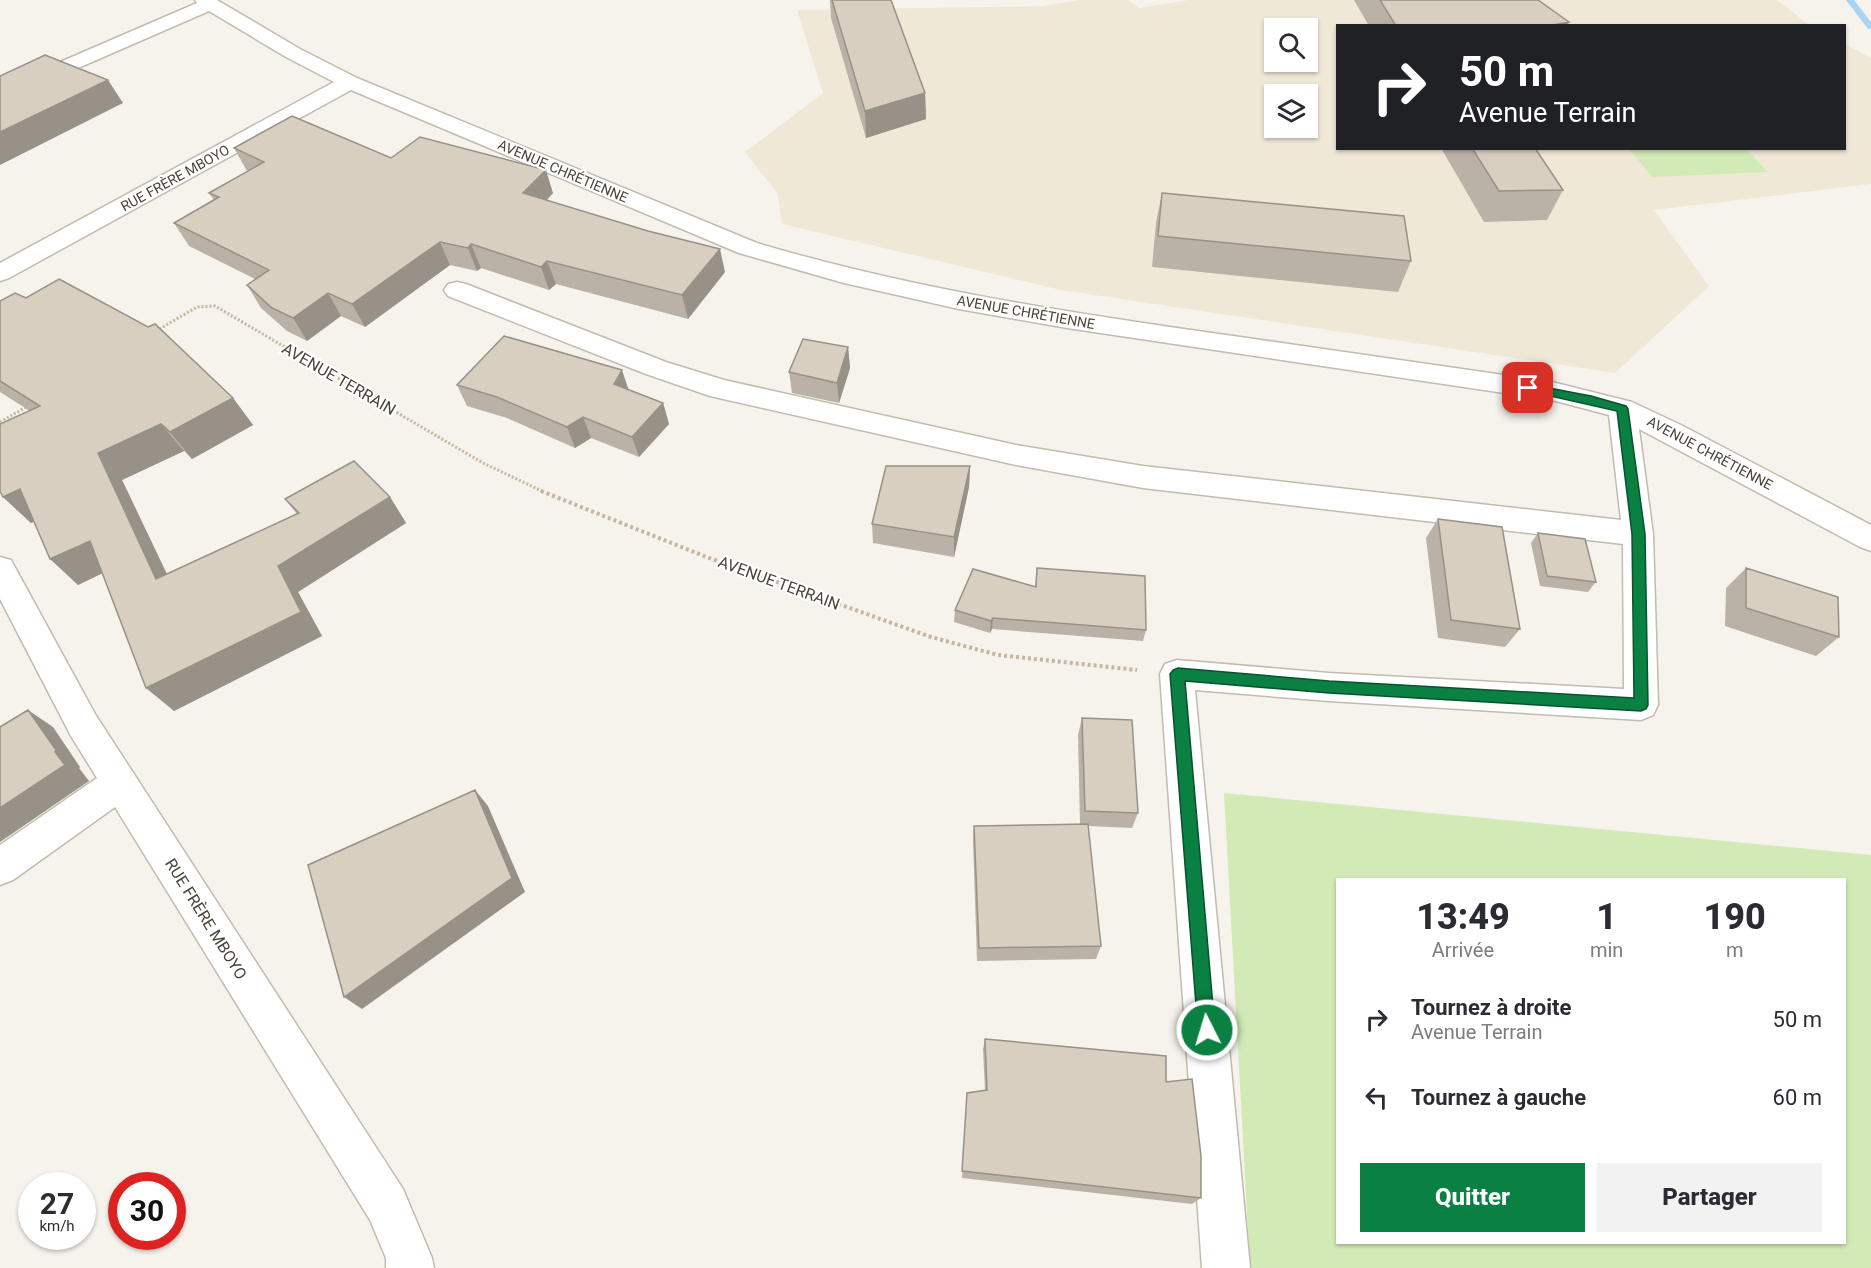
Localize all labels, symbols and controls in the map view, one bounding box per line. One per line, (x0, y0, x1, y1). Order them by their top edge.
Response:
map controls (1264, 18, 1318, 138)
button: search (1264, 18, 1318, 72)
text: 50 m (1459, 47, 1554, 96)
icon: right (1360, 48, 1438, 126)
button: layers (1264, 84, 1318, 138)
text: Avenue Terrain (1459, 97, 1637, 129)
street label: AVENUE CHRÉTIENNE (496, 135, 631, 206)
street label: RUE FRÈRE MBOYO (117, 141, 232, 214)
street label: AVENUE CHRÉTIENNE (956, 291, 1096, 332)
street label: AVENUE TERRAIN (279, 339, 399, 419)
pin (1502, 362, 1553, 413)
icon: arrive (1511, 371, 1544, 404)
street label: AVENUE CHRÉTIENNE (1645, 412, 1776, 493)
street label: AVENUE TERRAIN (716, 552, 842, 614)
street label: RUE FRÈRE MBOYO (161, 855, 251, 983)
text: 13:49 (1416, 896, 1510, 938)
text: 1 (1596, 896, 1617, 938)
text: 190 (1704, 896, 1766, 938)
text: Arrivée (1432, 938, 1494, 962)
text: min (1590, 938, 1623, 962)
text: m (1726, 938, 1743, 962)
text: Tournez à droite (1411, 995, 1571, 1020)
position arrow (1175, 998, 1239, 1062)
icon: right (1360, 1003, 1393, 1036)
text: 50 m (1773, 1007, 1822, 1032)
text: Avenue Terrain (1411, 1020, 1543, 1044)
icon: left (1360, 1081, 1393, 1114)
text: Tournez à gauche (1411, 1085, 1586, 1110)
text: 60 m (1773, 1085, 1822, 1110)
button: Quitter (1360, 1163, 1585, 1232)
button: Partager (1597, 1163, 1822, 1232)
speed limit sign: 30 (108, 1172, 186, 1250)
text: 27 (40, 1186, 74, 1221)
text: km/h (39, 1217, 75, 1235)

